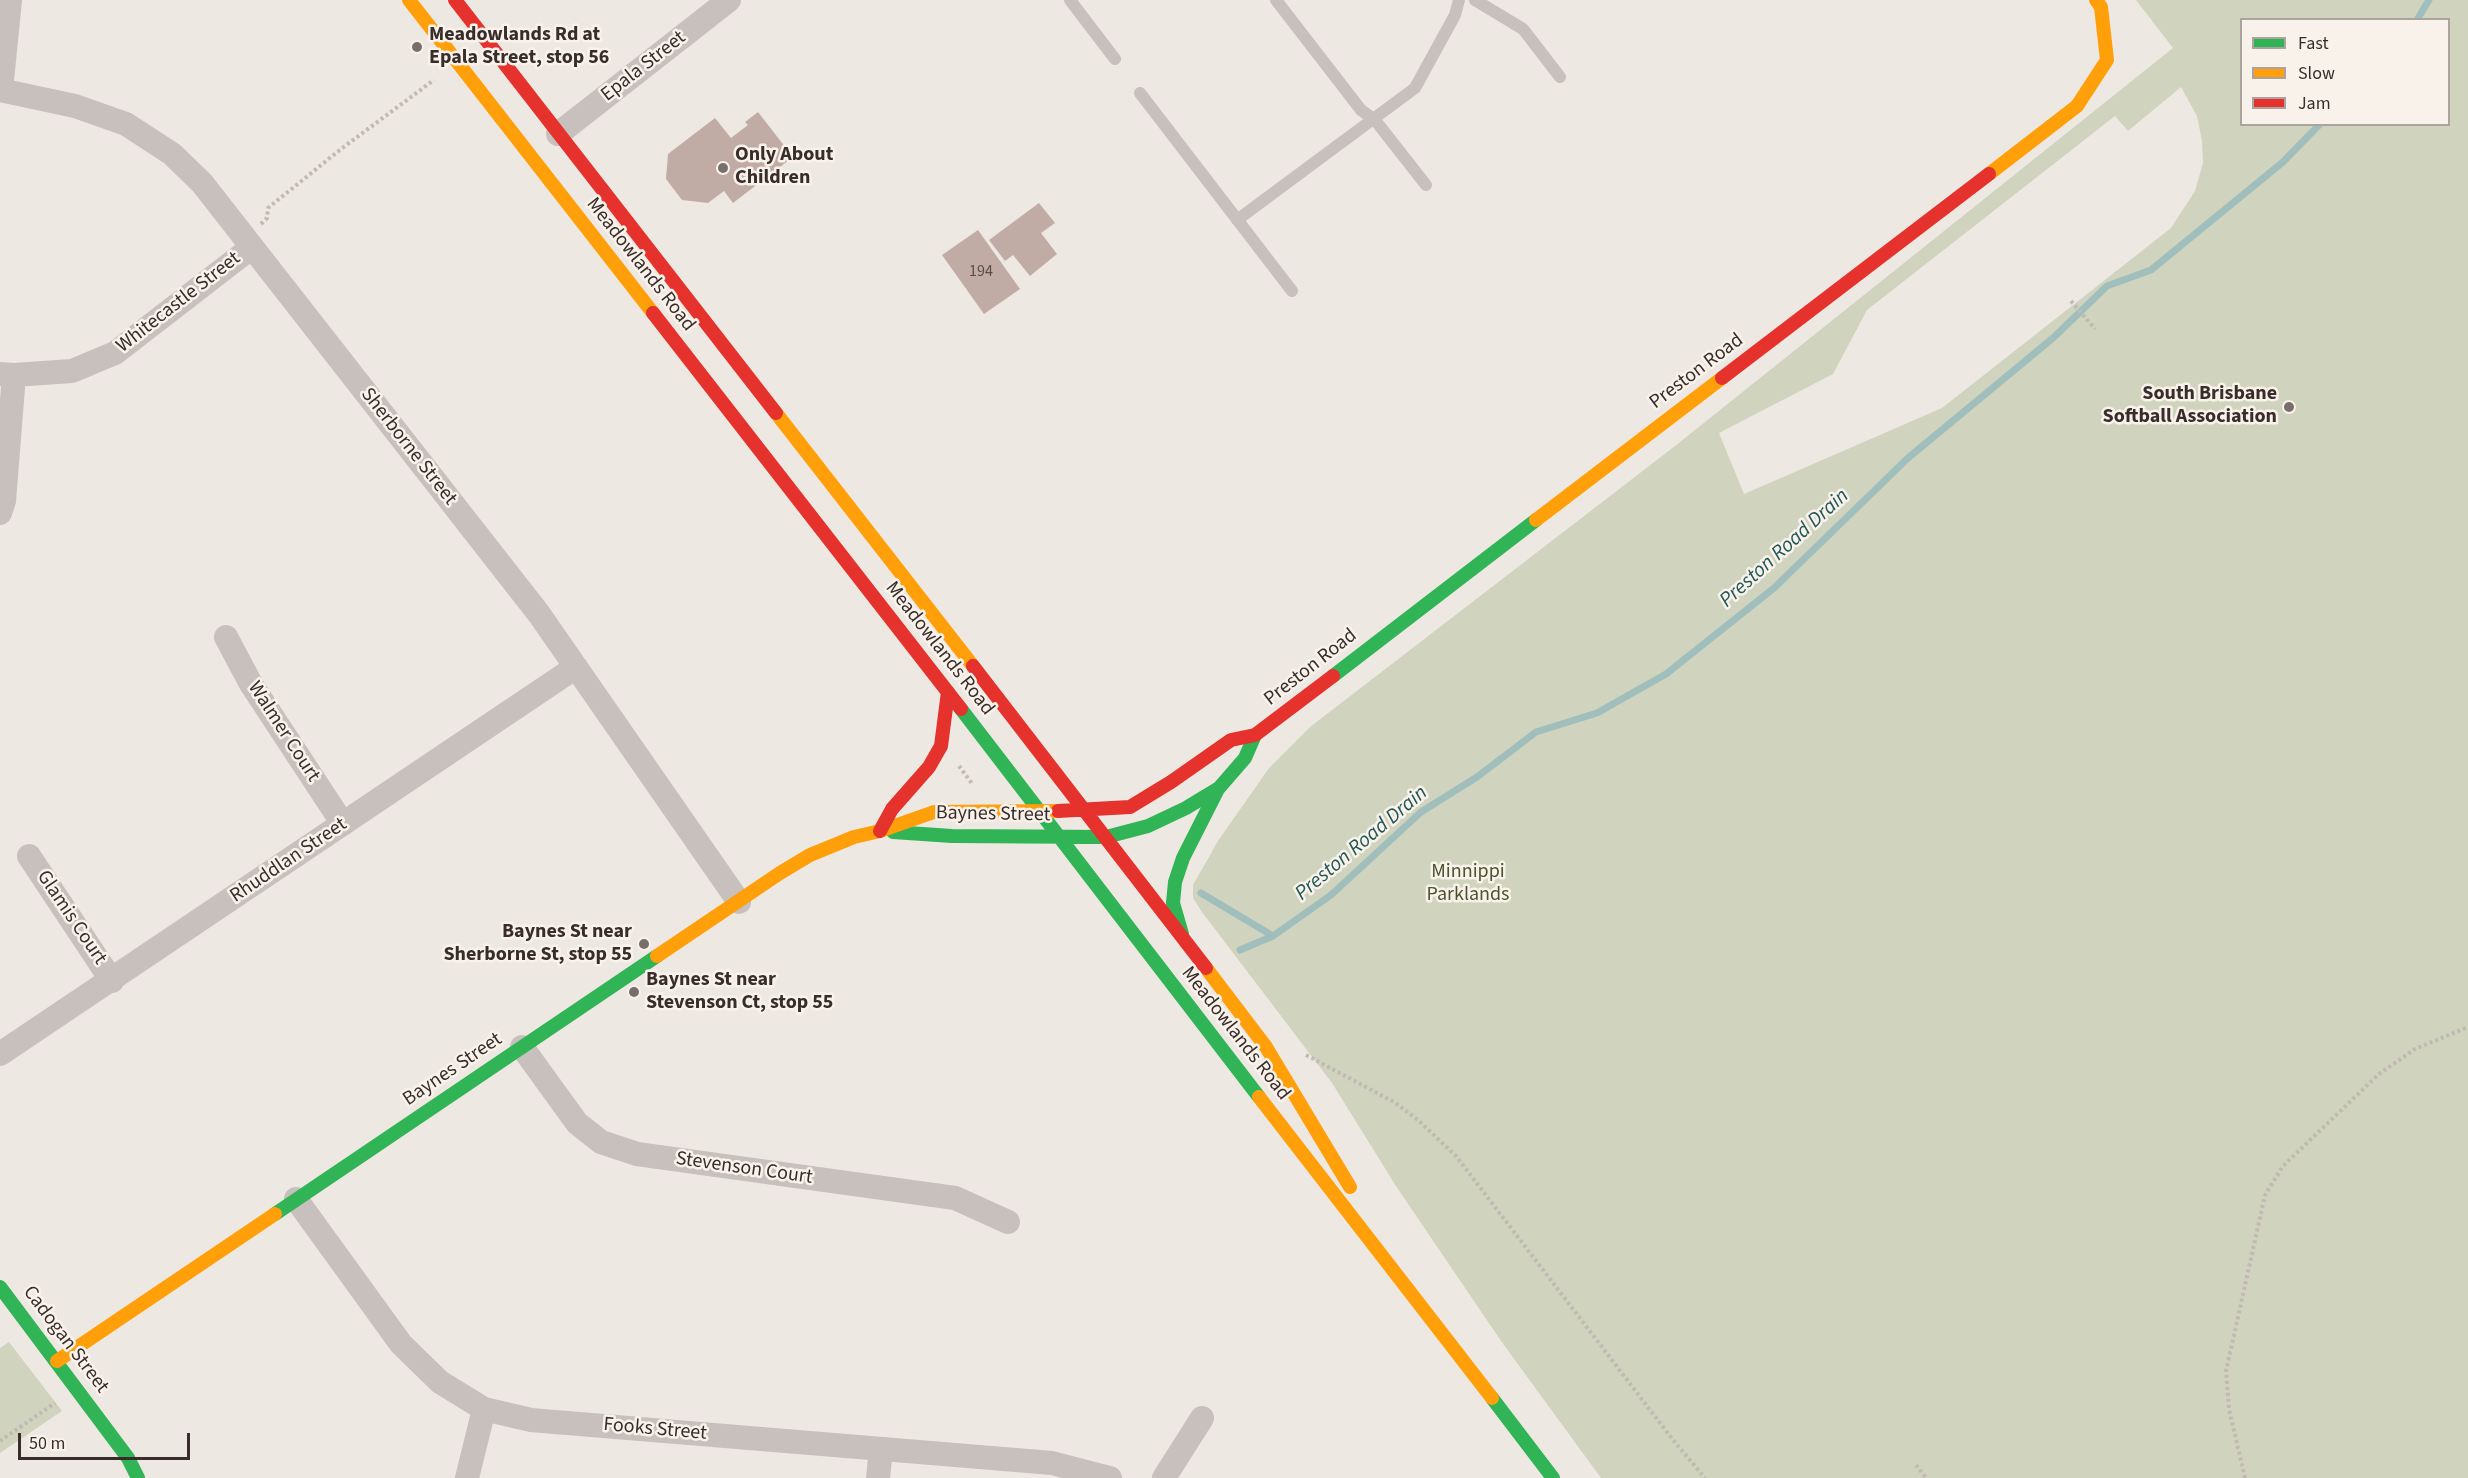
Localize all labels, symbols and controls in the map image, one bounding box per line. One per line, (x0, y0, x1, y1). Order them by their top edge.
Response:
legend (2240, 18, 2450, 126)
place label: Meadowlands Rd at Epala Street, stop 56 (429, 24, 609, 71)
street label: Epala Street (597, 27, 691, 107)
text: Fast (2298, 31, 2329, 56)
marker: Meadowlands Rd at Epala Street, stop 56 (410, 40, 424, 54)
text: Slow (2298, 61, 2335, 86)
text: Jam (2298, 91, 2331, 116)
place label: Only About Children (735, 144, 833, 191)
marker: Only About Children (716, 161, 730, 175)
street label: Meadowlands Road (580, 193, 700, 337)
street label: Whitecastle Street (112, 247, 246, 359)
house number: 194 (969, 262, 993, 282)
street label: Preston Road (1645, 329, 1749, 415)
place label: South Brisbane Softball Association (2103, 383, 2277, 430)
street label: Sherborne Street (355, 384, 461, 510)
marker: South Brisbane Softball Association (2282, 400, 2296, 414)
water label: Preston Road Drain (1715, 484, 1855, 614)
street label: Meadowlands Road (879, 577, 999, 721)
street label: Preston Road (1260, 624, 1362, 712)
street label: Walmer Court (242, 677, 324, 787)
water label: Preston Road Drain (1291, 781, 1433, 907)
street label: Baynes Street (936, 802, 1050, 828)
street label: Rhuddlan Street (226, 813, 352, 909)
park label: Minnippi Parklands (1427, 861, 1509, 908)
street label: Glamis Court (31, 866, 111, 970)
place label: Baynes St near Sherborne St, stop 55 (443, 921, 632, 968)
marker: Baynes St near Sherborne St, stop 55 (637, 937, 651, 951)
street label: Meadowlands Road (1175, 962, 1295, 1106)
place label: Baynes St near Stevenson Ct, stop 55 (646, 969, 833, 1016)
marker: Baynes St near Stevenson Ct, stop 55 (627, 985, 641, 999)
street label: Baynes Street (399, 1028, 507, 1112)
street label: Stevenson Court (674, 1148, 814, 1190)
street label: Cadogan Street (17, 1282, 113, 1398)
street label: Fooks Street (602, 1414, 708, 1446)
scale bar (21, 1421, 194, 1459)
text: 50 m (29, 1431, 65, 1456)

